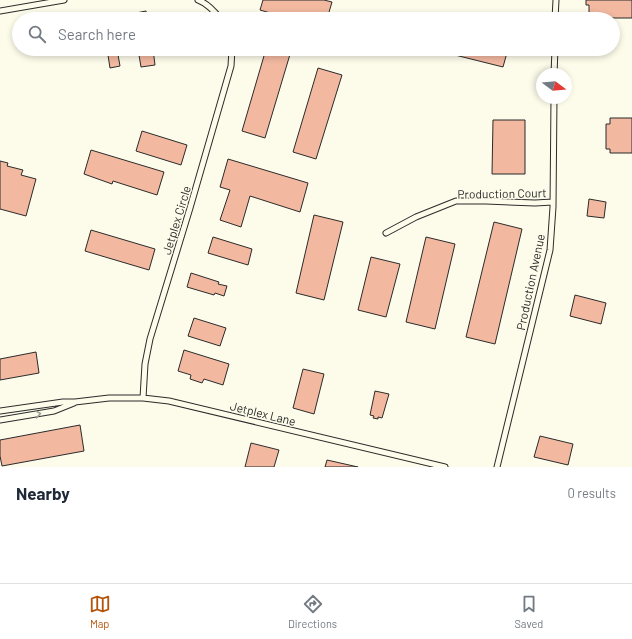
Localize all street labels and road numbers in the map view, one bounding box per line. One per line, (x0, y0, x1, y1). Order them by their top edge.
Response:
street label: Jetplex Circle (159, 184, 193, 256)
street label: Production Court (457, 185, 547, 201)
street label: Production Avenue (513, 233, 547, 331)
street label: Jetplex Lane (229, 398, 297, 428)

